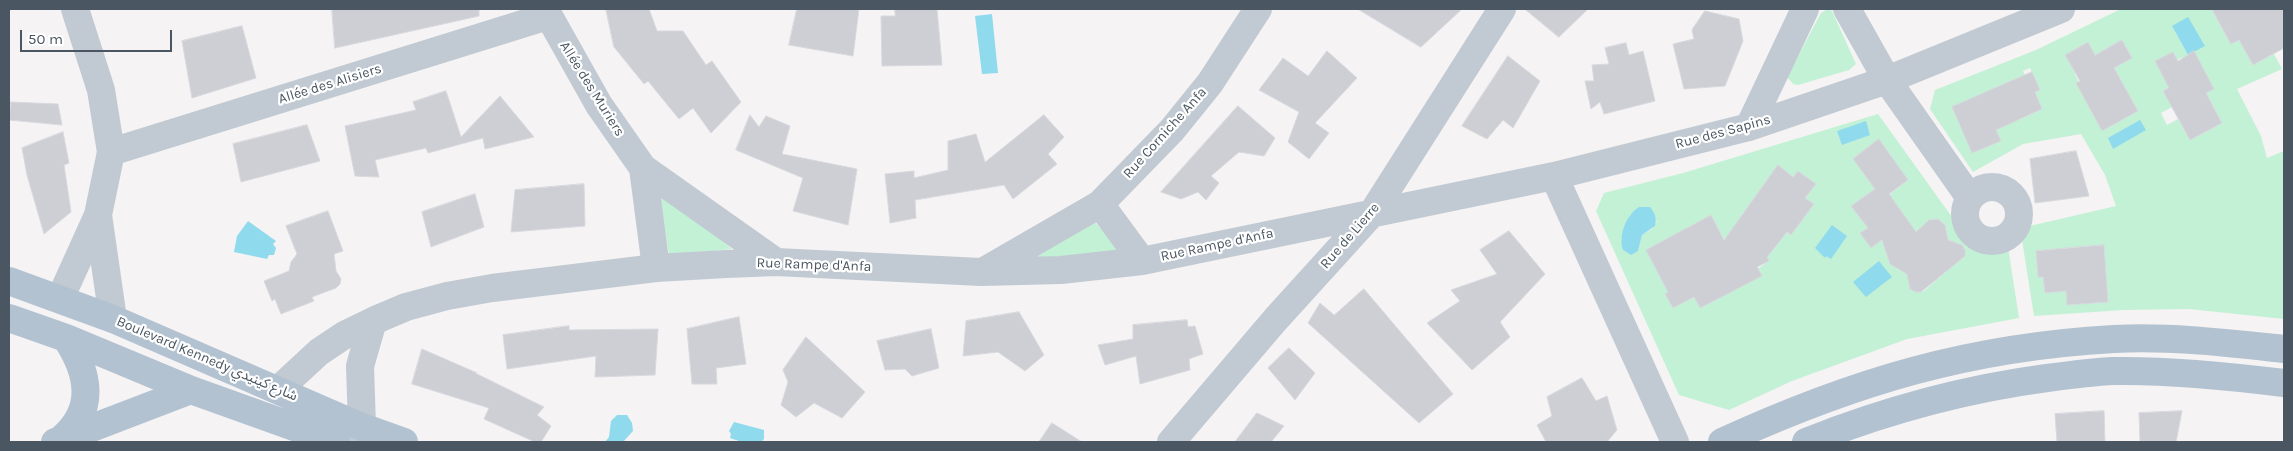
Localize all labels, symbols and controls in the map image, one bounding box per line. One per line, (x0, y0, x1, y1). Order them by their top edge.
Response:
scale bar (22, 20, 175, 52)
text: 50 m (28, 30, 63, 48)
street label: Allée des Muriers (556, 38, 628, 140)
street label: Allée des Alisiers (276, 60, 384, 108)
street label: Rue Corniche Anfa (1120, 84, 1210, 182)
street label: Rue des Sapins (1673, 111, 1773, 153)
street label: Rue de Lierre (1317, 200, 1383, 272)
street label: Rue Rampe d'Anfa (1159, 225, 1275, 265)
street label: Rue Rampe d'Anfa (756, 255, 872, 275)
street label: Boulevard Kennedy شارع كينيدي (114, 313, 300, 405)

